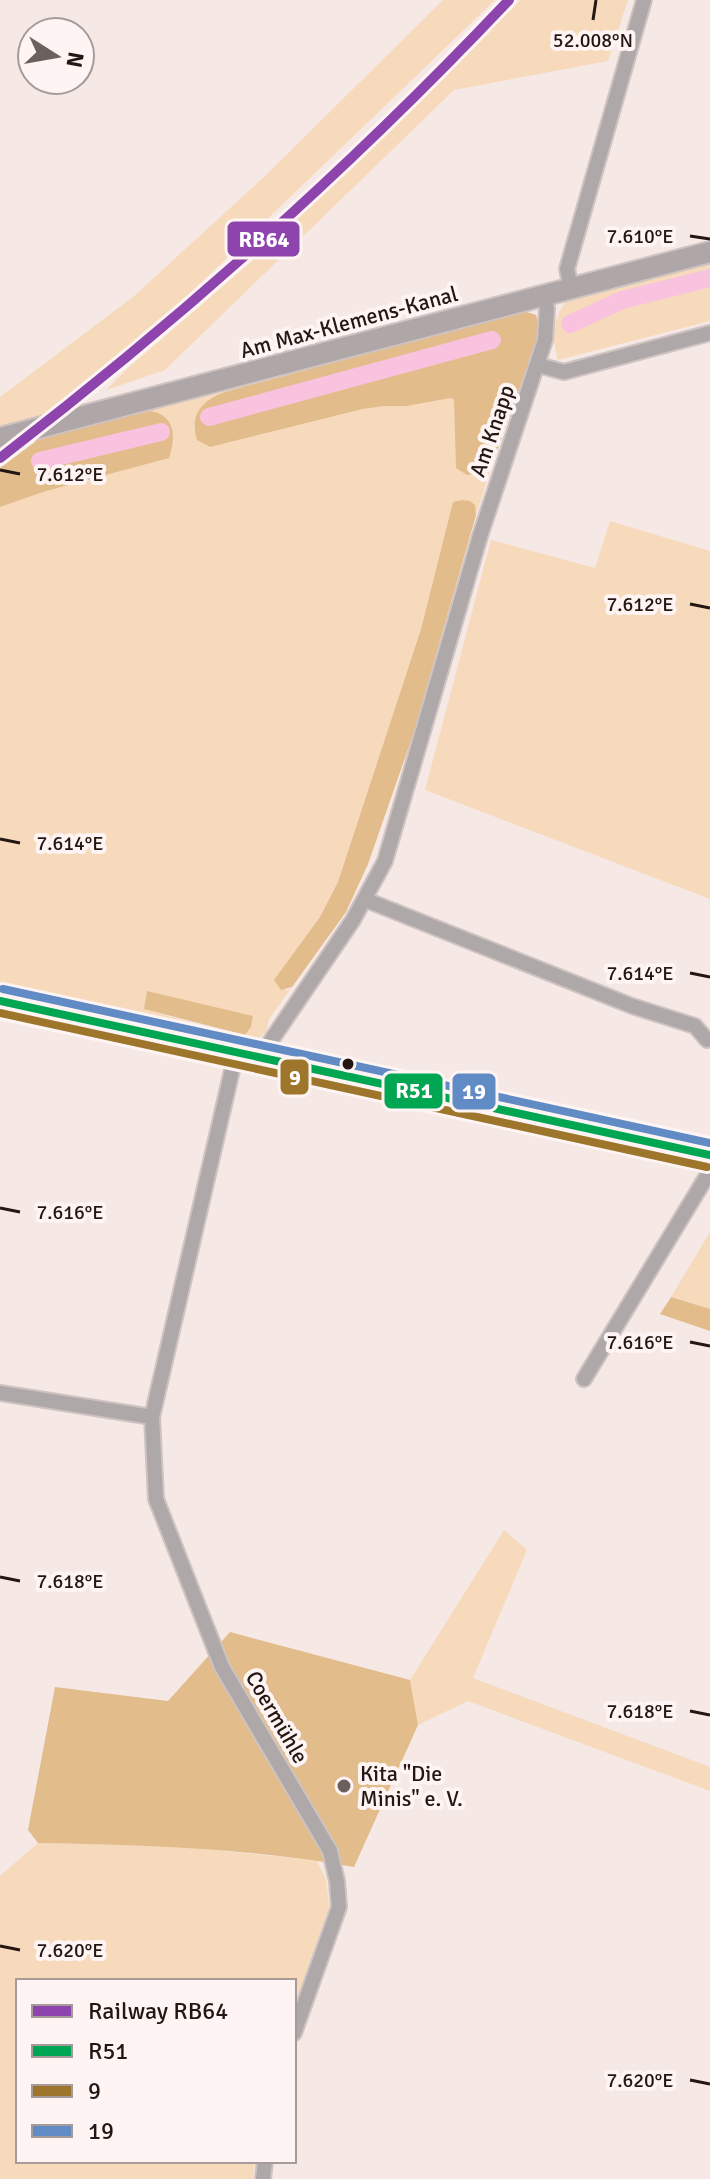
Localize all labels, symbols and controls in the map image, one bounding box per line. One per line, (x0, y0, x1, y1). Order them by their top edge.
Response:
north arrow (16, 16, 96, 96)
text: 52.008°N (553, 28, 633, 53)
text: N (60, 50, 90, 70)
line badge: RB64 (226, 220, 301, 258)
text: 7.610°E (606, 224, 674, 249)
text: RB64 (239, 226, 290, 253)
street label: Am Max-Klemens-Kanal (237, 280, 461, 364)
street label: Am Knapp (464, 381, 520, 481)
text: 7.612°E (36, 462, 104, 487)
text: 7.612°E (606, 592, 674, 617)
text: 7.614°E (36, 831, 104, 856)
text: 7.614°E (606, 961, 674, 986)
unlabelled marker (340, 1056, 356, 1072)
line badge: 9 (279, 1058, 310, 1096)
text: 9 (289, 1064, 301, 1091)
line badge: R51 (383, 1072, 444, 1110)
line badge: 19 (451, 1072, 497, 1111)
text: R51 (395, 1077, 433, 1104)
text: 19 (462, 1078, 486, 1105)
text: 7.616°E (36, 1200, 104, 1225)
text: 7.616°E (606, 1330, 674, 1355)
text: 7.618°E (36, 1569, 104, 1594)
street label: Coermühle (240, 1666, 314, 1768)
text: 7.618°E (606, 1699, 674, 1724)
place label: Kita "Die Minis" e. V. (360, 1760, 463, 1812)
marker: Kita "Die Minis" e. V. (335, 1777, 353, 1795)
text: 7.620°E (36, 1938, 104, 1963)
legend (16, 1979, 296, 2163)
text: Railway RB64 (88, 1996, 228, 2026)
text: R51 (88, 2036, 128, 2066)
text: 7.620°E (606, 2068, 674, 2093)
text: 9 (88, 2076, 101, 2106)
text: 19 (88, 2116, 114, 2146)

